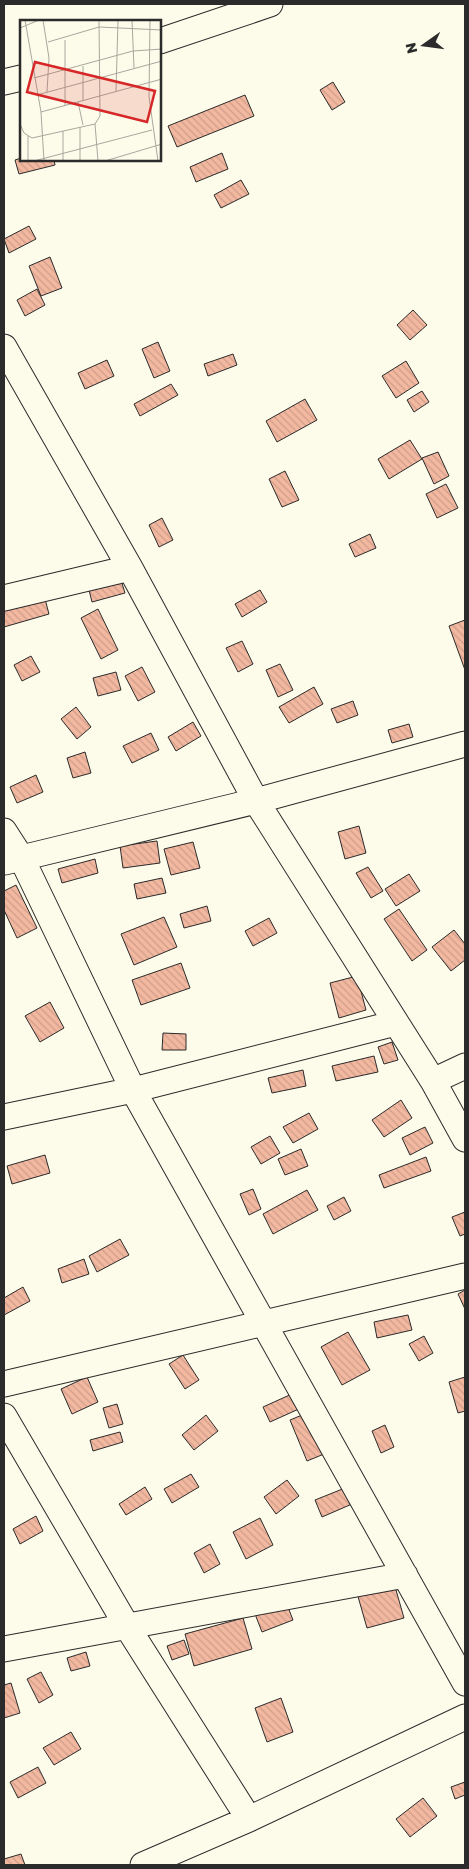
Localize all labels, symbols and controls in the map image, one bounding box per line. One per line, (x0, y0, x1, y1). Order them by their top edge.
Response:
inset map (20, 20, 161, 161)
north arrow (399, 20, 449, 70)
text: N (401, 41, 420, 55)

